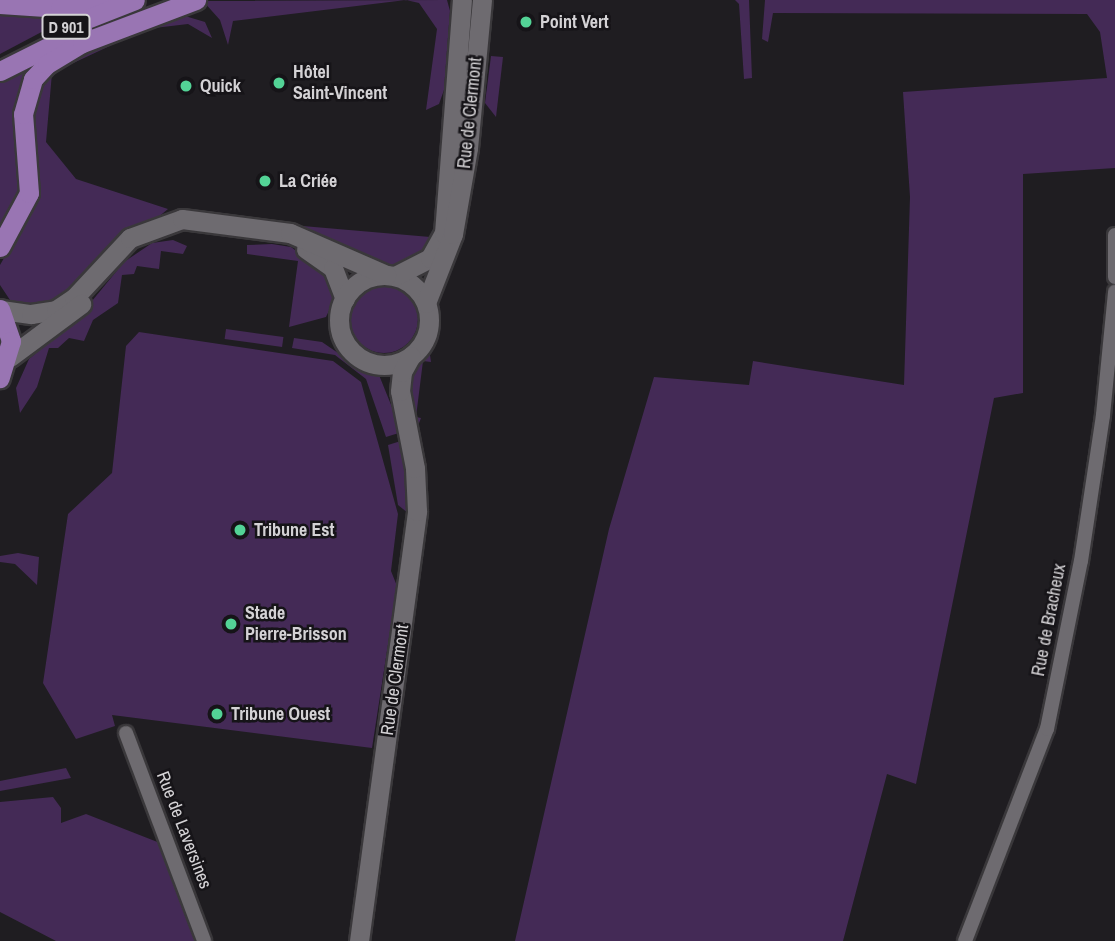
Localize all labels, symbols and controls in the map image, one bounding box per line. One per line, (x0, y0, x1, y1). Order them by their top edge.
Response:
place label: Point Vert (540, 11, 609, 33)
marker: Point Vert (518, 14, 534, 30)
road number: D 901 (40, 15, 92, 40)
street label: Rue de Clermont (453, 56, 487, 170)
place label: Hôtel Saint-Vincent (293, 62, 387, 104)
place label: Quick (200, 75, 241, 97)
marker: Hôtel Saint-Vincent (271, 75, 287, 91)
marker: Quick (178, 78, 194, 94)
place label: La Criée (279, 170, 337, 192)
marker: La Criée (257, 173, 273, 189)
place label: Tribune Est (254, 519, 334, 541)
marker: Tribune Est (232, 522, 248, 538)
street label: Rue de Bracheux (1028, 562, 1070, 678)
place label: Stade Pierre-Brisson (245, 603, 347, 646)
marker: Stade Pierre-Brisson (223, 616, 239, 632)
street label: Rue de Clermont (377, 623, 413, 737)
place label: Tribune Ouest (231, 703, 330, 725)
marker: Tribune Ouest (209, 706, 225, 722)
street label: Rue de Laversines (152, 768, 216, 892)

